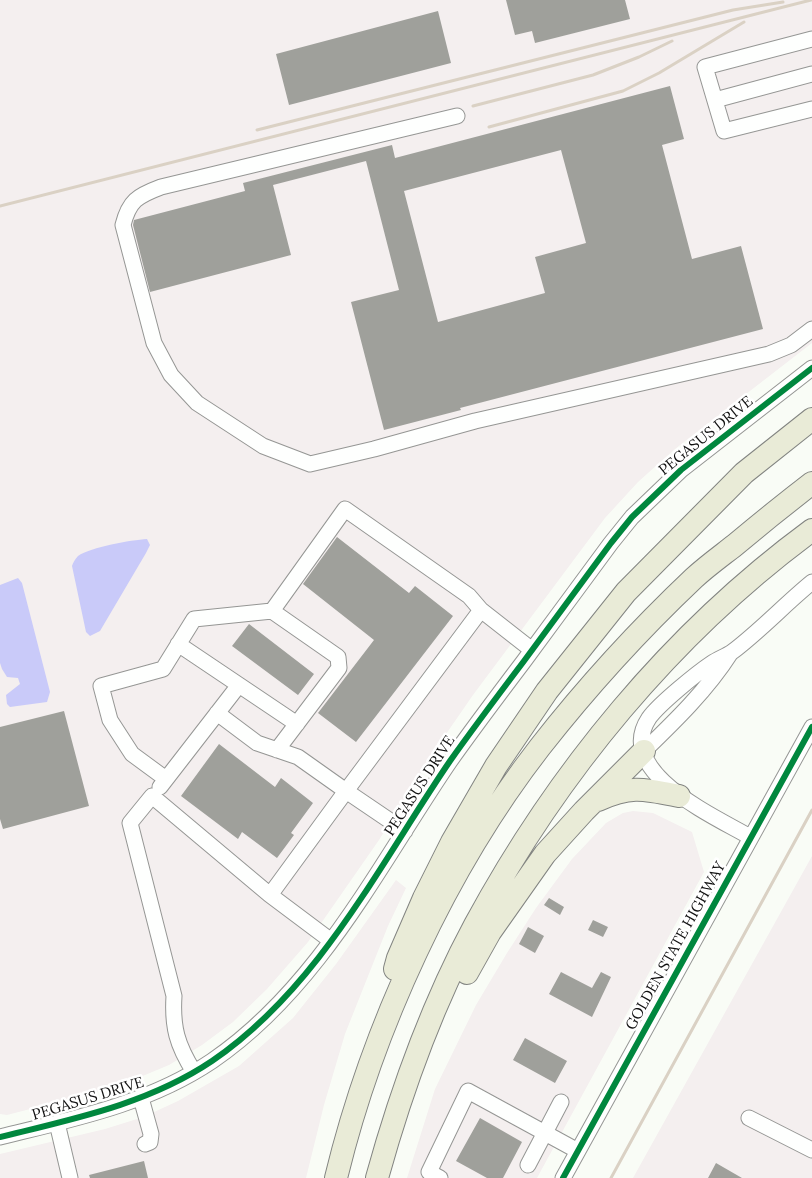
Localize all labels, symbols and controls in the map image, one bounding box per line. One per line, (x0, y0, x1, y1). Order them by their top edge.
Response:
street label: PEGASUS DRIVE (655, 393, 757, 479)
street label: PEGASUS DRIVE (381, 732, 459, 840)
street label: GOLDEN STATE HIGHWAY (622, 859, 730, 1033)
street label: PEGASUS DRIVE (30, 1073, 146, 1125)

